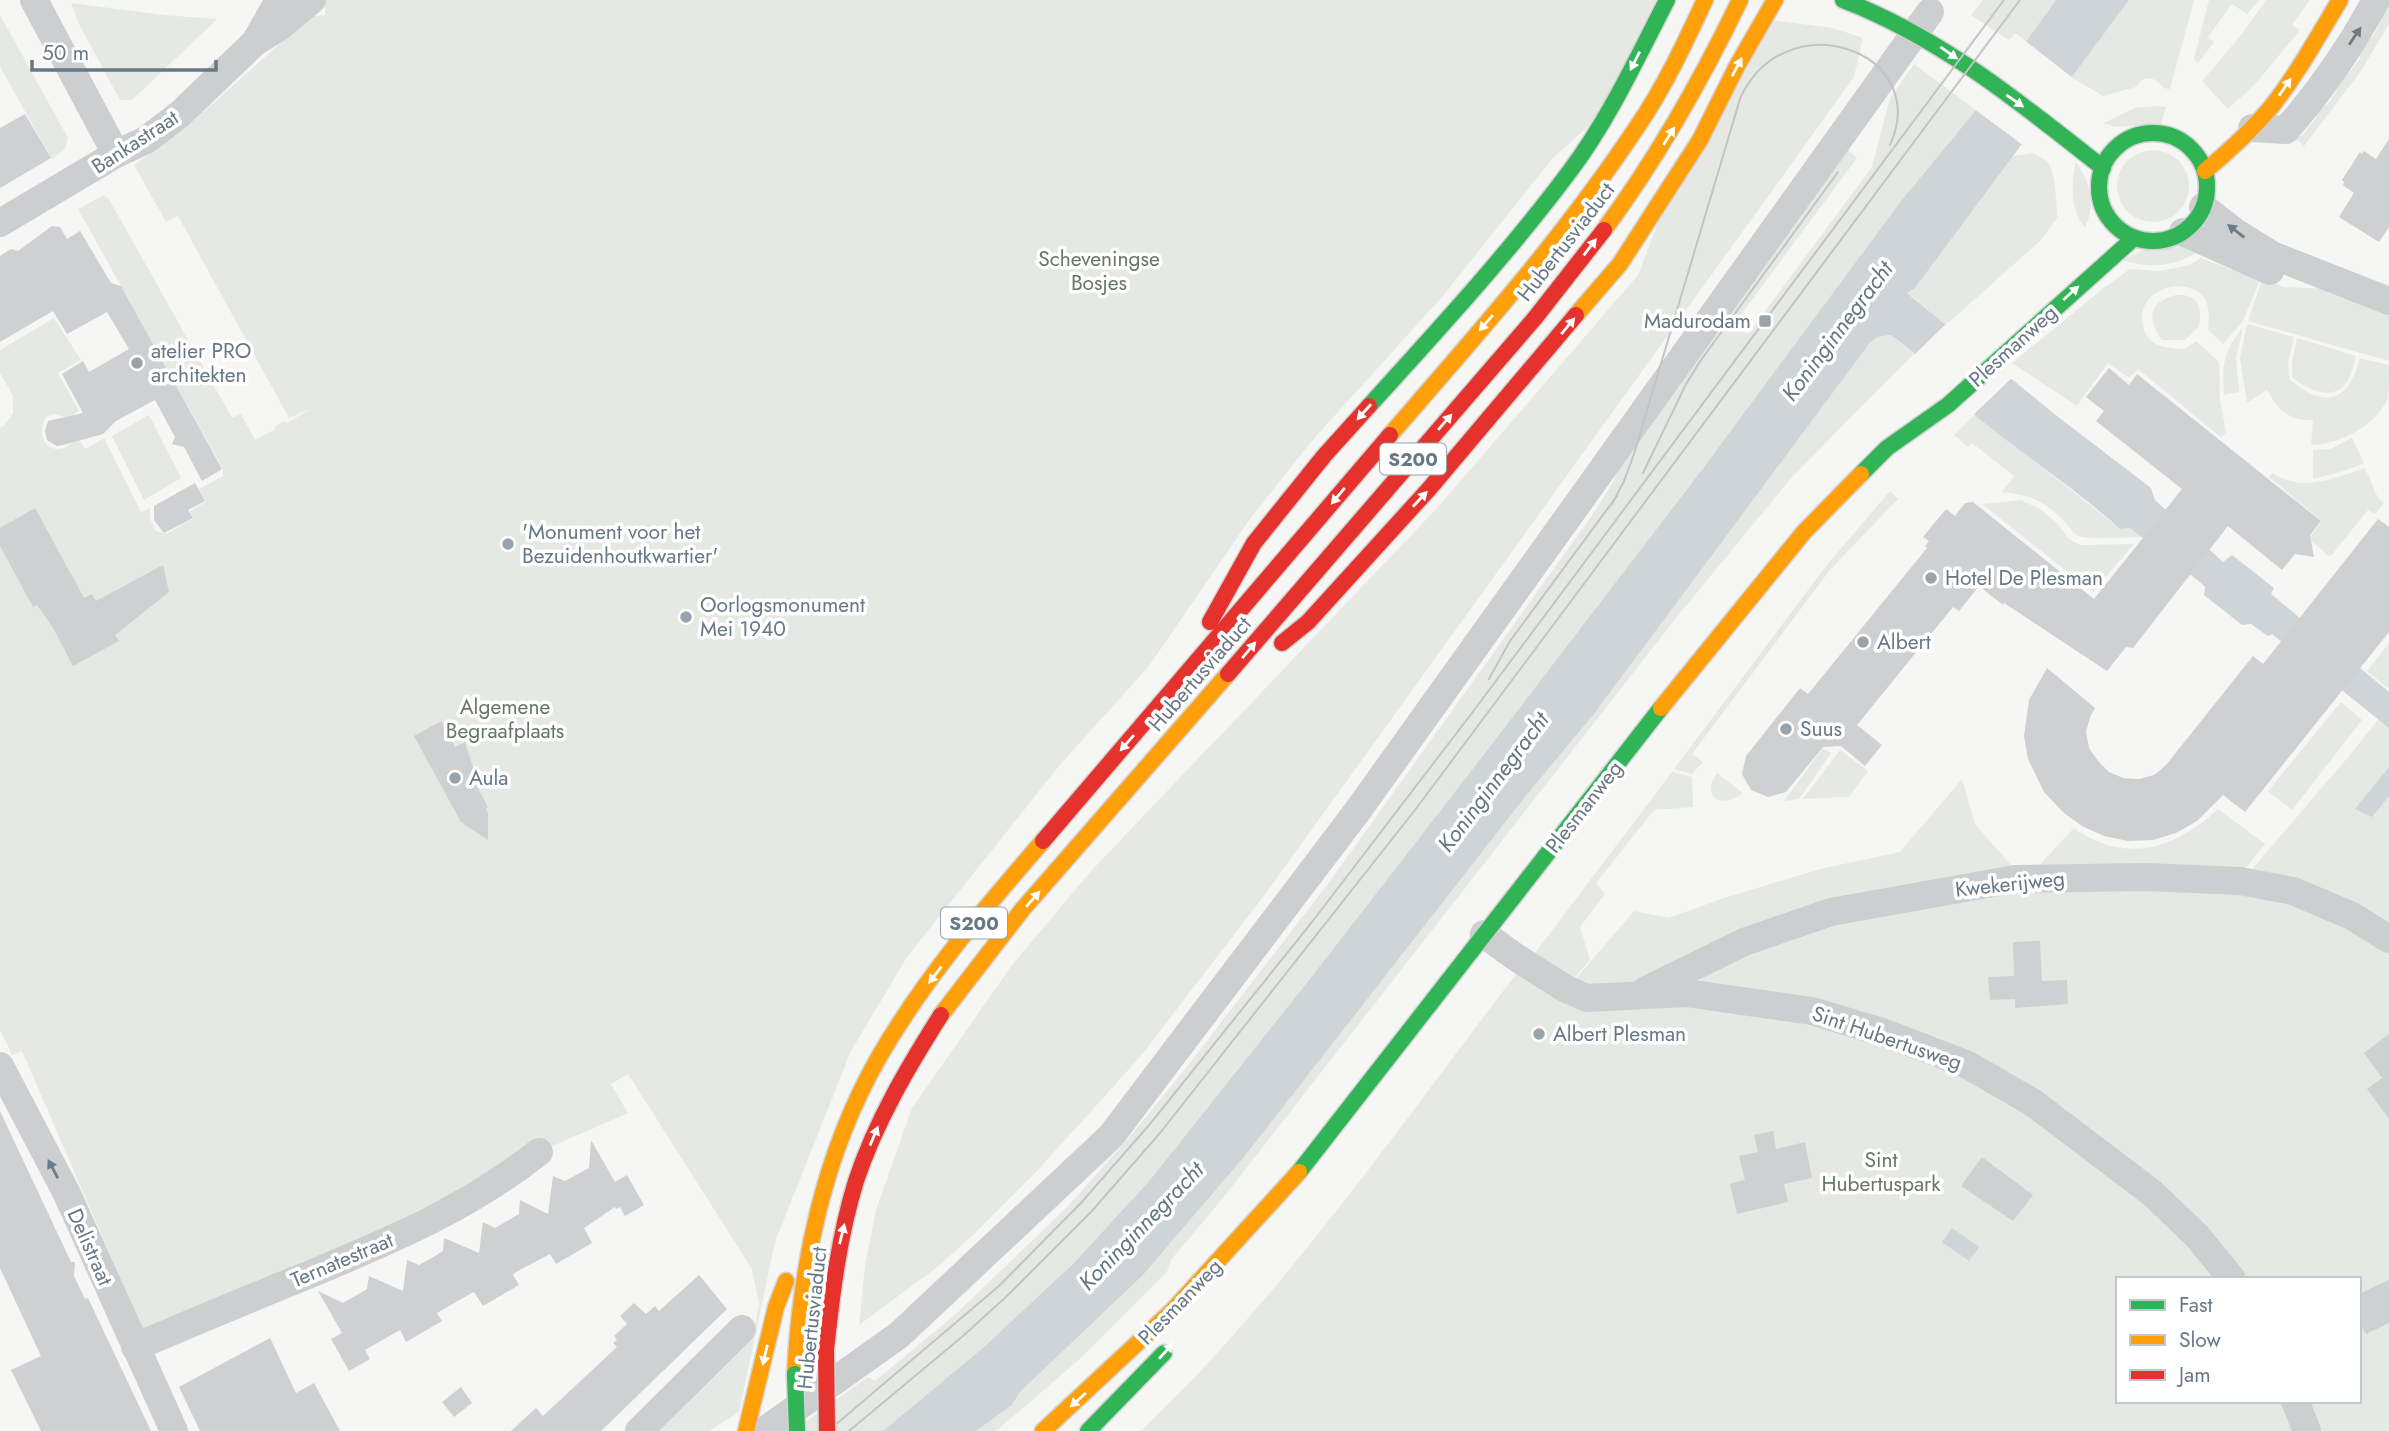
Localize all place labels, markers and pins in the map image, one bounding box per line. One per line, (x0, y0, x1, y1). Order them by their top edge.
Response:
place label: Madurodam (1644, 306, 1751, 336)
marker: Madurodam (1757, 313, 1773, 329)
place label: atelier PRO architekten (151, 336, 251, 390)
marker: atelier PRO architekten (129, 355, 145, 371)
place label: 'Monument voor het Bezuidenhoutkwartier' (522, 517, 718, 571)
marker: 'Monument voor het Bezuidenhoutkwartier' (500, 536, 516, 552)
place label: Hotel De Plesman (1945, 563, 2103, 593)
marker: Hotel De Plesman (1923, 570, 1939, 586)
place label: Oorlogsmonument Mei 1940 (700, 590, 865, 644)
marker: Oorlogsmonument Mei 1940 (678, 609, 694, 625)
place label: Albert (1877, 627, 1931, 657)
marker: Albert (1855, 634, 1871, 650)
place label: Suus (1800, 714, 1842, 744)
marker: Suus (1778, 721, 1794, 737)
place label: Aula (469, 763, 508, 793)
marker: Aula (447, 770, 463, 786)
place label: Albert Plesman (1553, 1019, 1686, 1049)
marker: Albert Plesman (1531, 1026, 1547, 1042)

